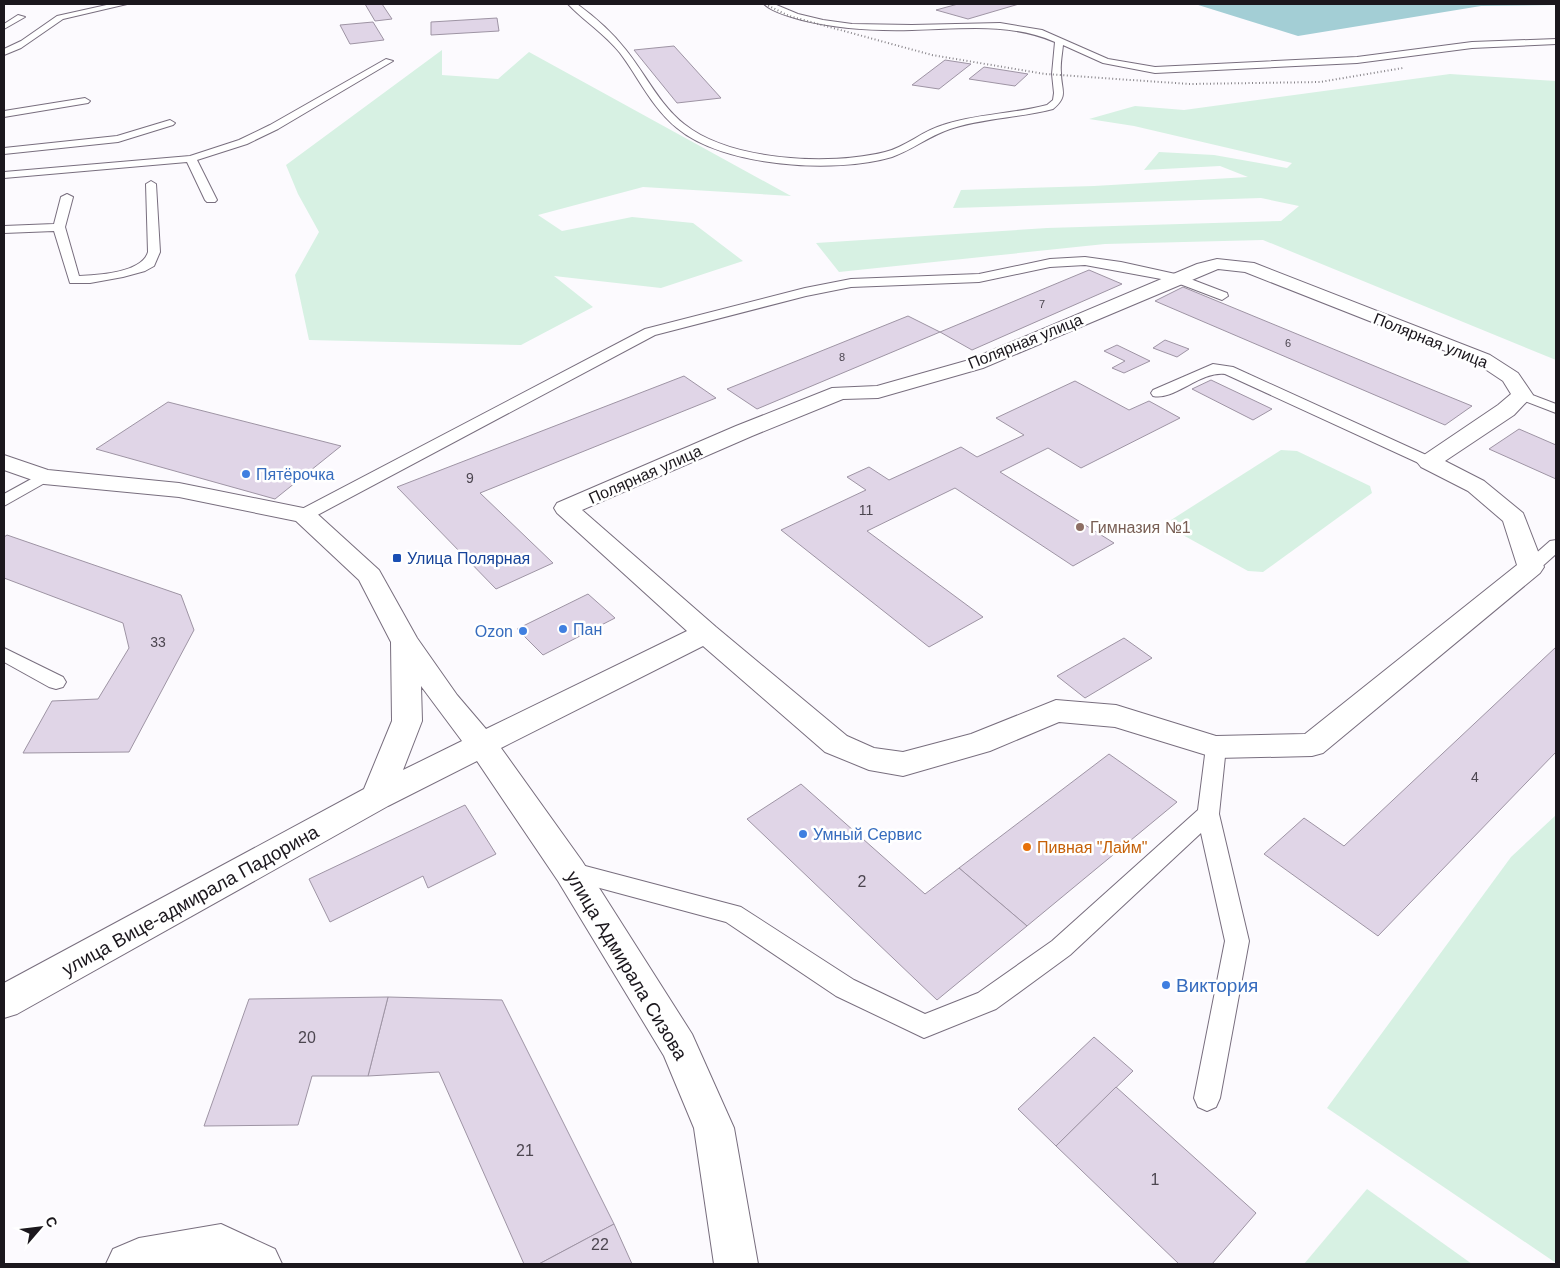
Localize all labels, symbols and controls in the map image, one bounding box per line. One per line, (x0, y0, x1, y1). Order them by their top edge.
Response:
house number: 7 (1039, 298, 1045, 310)
street label: Полярная улица (1371, 310, 1491, 371)
street label: Полярная улица (966, 311, 1085, 372)
house number: 6 (1285, 337, 1291, 349)
house number: 8 (839, 351, 845, 363)
street label: Полярная улица (586, 442, 704, 507)
place label: Пятёрочка (256, 466, 335, 483)
marker: Пятёрочка (240, 468, 252, 480)
house number: 9 (466, 470, 474, 486)
house number: 11 (859, 502, 873, 518)
place label: Гимназия №1 (1090, 519, 1191, 536)
marker: Гимназия №1 (1074, 521, 1086, 533)
place label: Улица Полярная (407, 550, 530, 567)
marker: Улица Полярная (391, 552, 403, 564)
place label: Пан (573, 621, 602, 638)
place label: Ozon (475, 623, 513, 640)
marker: Пан (557, 623, 569, 635)
marker: Ozon (517, 625, 529, 637)
house number: 33 (150, 634, 166, 650)
house number: 4 (1471, 769, 1479, 785)
street label: улица Вице-адмирала Падорина (58, 821, 322, 980)
place label: Умный Сервис (813, 826, 922, 843)
marker: Умный Сервис (797, 828, 809, 840)
place label: Пивная "Лайм" (1037, 839, 1147, 856)
marker: Пивная "Лайм" (1021, 841, 1033, 853)
street label: улица Адмирала Сизова (562, 867, 692, 1064)
house number: 2 (858, 873, 867, 890)
place label: Виктория (1176, 975, 1258, 996)
marker: Виктория (1160, 979, 1172, 991)
house number: 20 (298, 1029, 316, 1046)
house number: 21 (516, 1142, 534, 1159)
house number: 1 (1151, 1171, 1160, 1188)
north arrow (15, 1203, 65, 1253)
text: С (42, 1214, 61, 1230)
house number: 22 (591, 1236, 609, 1253)

